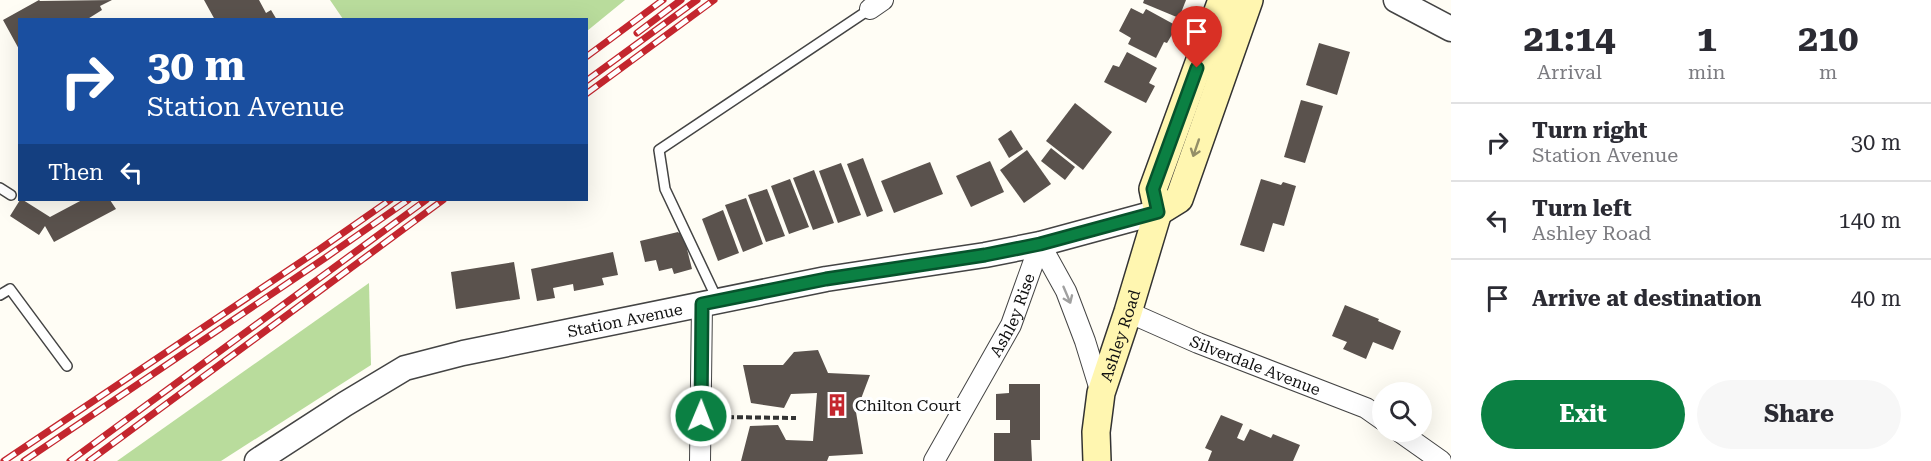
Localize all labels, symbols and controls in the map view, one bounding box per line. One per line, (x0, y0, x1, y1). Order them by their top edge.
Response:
pin (1171, 6, 1222, 68)
icon: arrive (1180, 15, 1213, 48)
text: 21:14 (1524, 18, 1615, 60)
text: 1 (1697, 18, 1717, 60)
text: 210 (1798, 18, 1858, 60)
text: 30 m (147, 41, 245, 90)
icon: right (48, 42, 126, 120)
text: Arrival (1537, 60, 1602, 84)
text: min (1688, 60, 1725, 84)
text: m (1819, 60, 1837, 84)
text: Station Avenue (147, 91, 344, 123)
text: Turn right (1532, 118, 1647, 143)
icon: right (1481, 126, 1514, 159)
text: 30 m (1851, 130, 1901, 155)
one-way arrow (1190, 138, 1201, 157)
text: Station Avenue (1532, 143, 1678, 167)
icon: left (115, 156, 148, 189)
text: Then (48, 160, 103, 185)
text: Turn left (1532, 196, 1632, 221)
icon: left (1481, 204, 1514, 237)
text: 140 m (1838, 208, 1901, 233)
text: Ashley Road (1532, 221, 1651, 245)
street label: Ashley Rise (986, 271, 1038, 360)
icon: arrive (1481, 282, 1514, 315)
one-way arrow (1062, 286, 1074, 304)
text: Arrive at destination (1532, 286, 1761, 311)
text: 40 m (1851, 286, 1901, 311)
street label: Ashley Road (1096, 287, 1144, 384)
street label: Station Avenue (566, 299, 684, 341)
street label: Silverdale Avenue (1187, 331, 1323, 399)
button: Exit (1481, 380, 1685, 449)
button: Share (1697, 380, 1901, 449)
map controls (1372, 382, 1432, 442)
button: search (1372, 382, 1432, 442)
position arrow (669, 384, 733, 448)
building icon: Chilton Court (824, 392, 850, 418)
place label: Chilton Court (855, 396, 961, 415)

